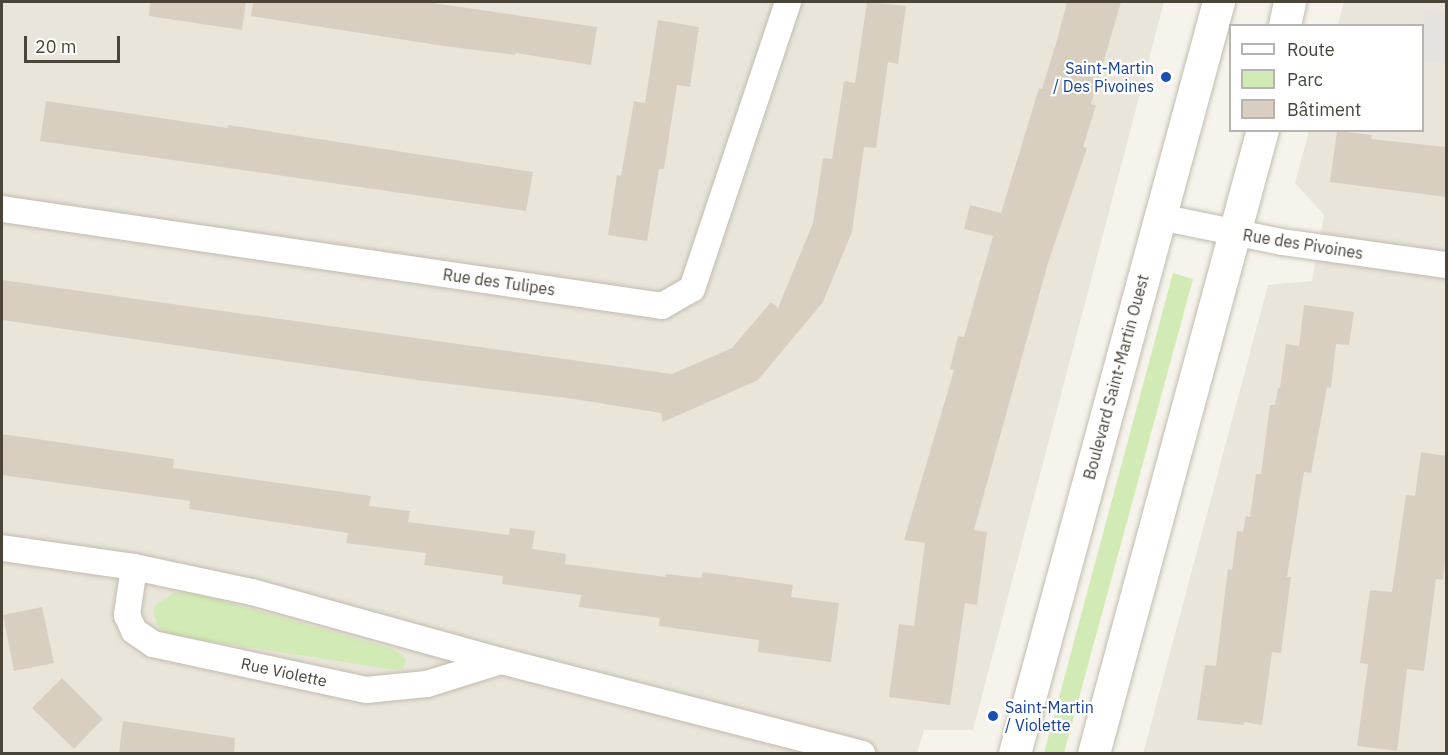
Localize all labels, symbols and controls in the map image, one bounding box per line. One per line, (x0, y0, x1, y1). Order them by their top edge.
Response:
scale bar (27, 24, 123, 62)
legend (1229, 24, 1424, 132)
text: 20 m (35, 35, 77, 58)
text: Route (1287, 38, 1335, 61)
place label: Saint-Martin / Des Pivoines (1053, 58, 1154, 96)
text: Parc (1287, 68, 1323, 91)
marker: Saint-Martin / Des Pivoines (1159, 70, 1173, 84)
text: Bâtiment (1287, 98, 1361, 121)
street label: Rue des Pivoines (1241, 225, 1365, 263)
street label: Rue des Tulipes (442, 265, 556, 299)
street label: Boulevard Saint-Martin Ouest (1079, 272, 1153, 482)
street label: Rue Violette (239, 654, 329, 690)
place label: Saint-Martin / Violette (1005, 697, 1094, 735)
marker: Saint-Martin / Violette (986, 709, 1000, 723)

